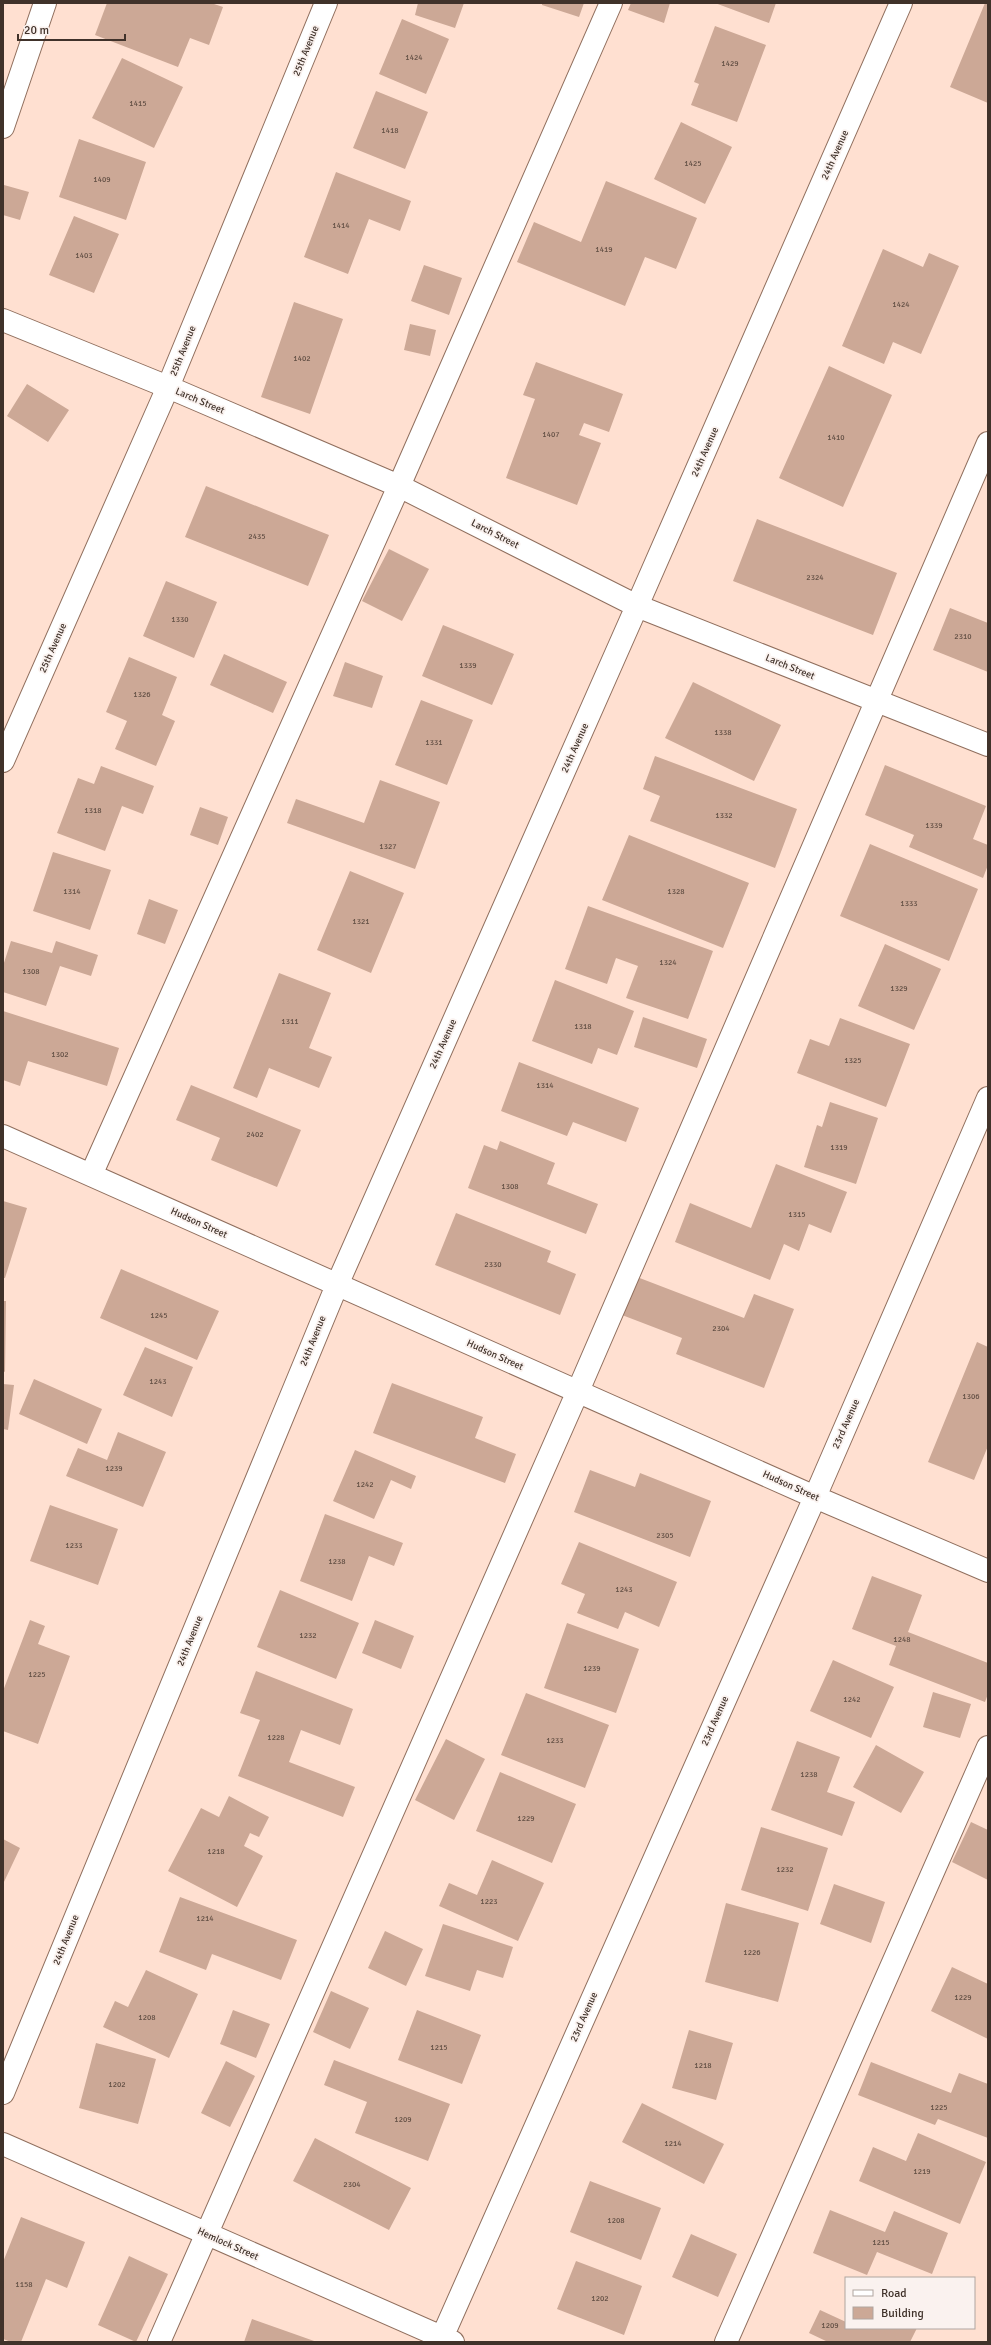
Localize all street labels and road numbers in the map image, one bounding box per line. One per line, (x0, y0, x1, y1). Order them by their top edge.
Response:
street label: 25th Avenue (290, 24, 322, 78)
street label: 24th Avenue (819, 128, 851, 182)
street label: 25th Avenue (167, 324, 199, 378)
street label: Larch Street (174, 385, 227, 417)
street label: 24th Avenue (689, 425, 721, 479)
street label: Larch Street (469, 517, 521, 551)
street label: 25th Avenue (37, 621, 69, 675)
street label: Larch Street (764, 652, 817, 683)
street label: 24th Avenue (559, 721, 591, 775)
street label: 24th Avenue (427, 1017, 459, 1071)
street label: Hudson Street (169, 1205, 230, 1241)
street label: 24th Avenue (297, 1314, 329, 1368)
street label: Hudson Street (465, 1337, 526, 1373)
street label: 23rd Avenue (830, 1397, 862, 1451)
street label: Hudson Street (761, 1468, 822, 1504)
street label: 24th Avenue (174, 1614, 206, 1668)
street label: 23rd Avenue (699, 1694, 731, 1748)
street label: 24th Avenue (50, 1913, 82, 1967)
street label: 23rd Avenue (568, 1990, 600, 2044)
street label: Hemlock Street (196, 2225, 261, 2263)

